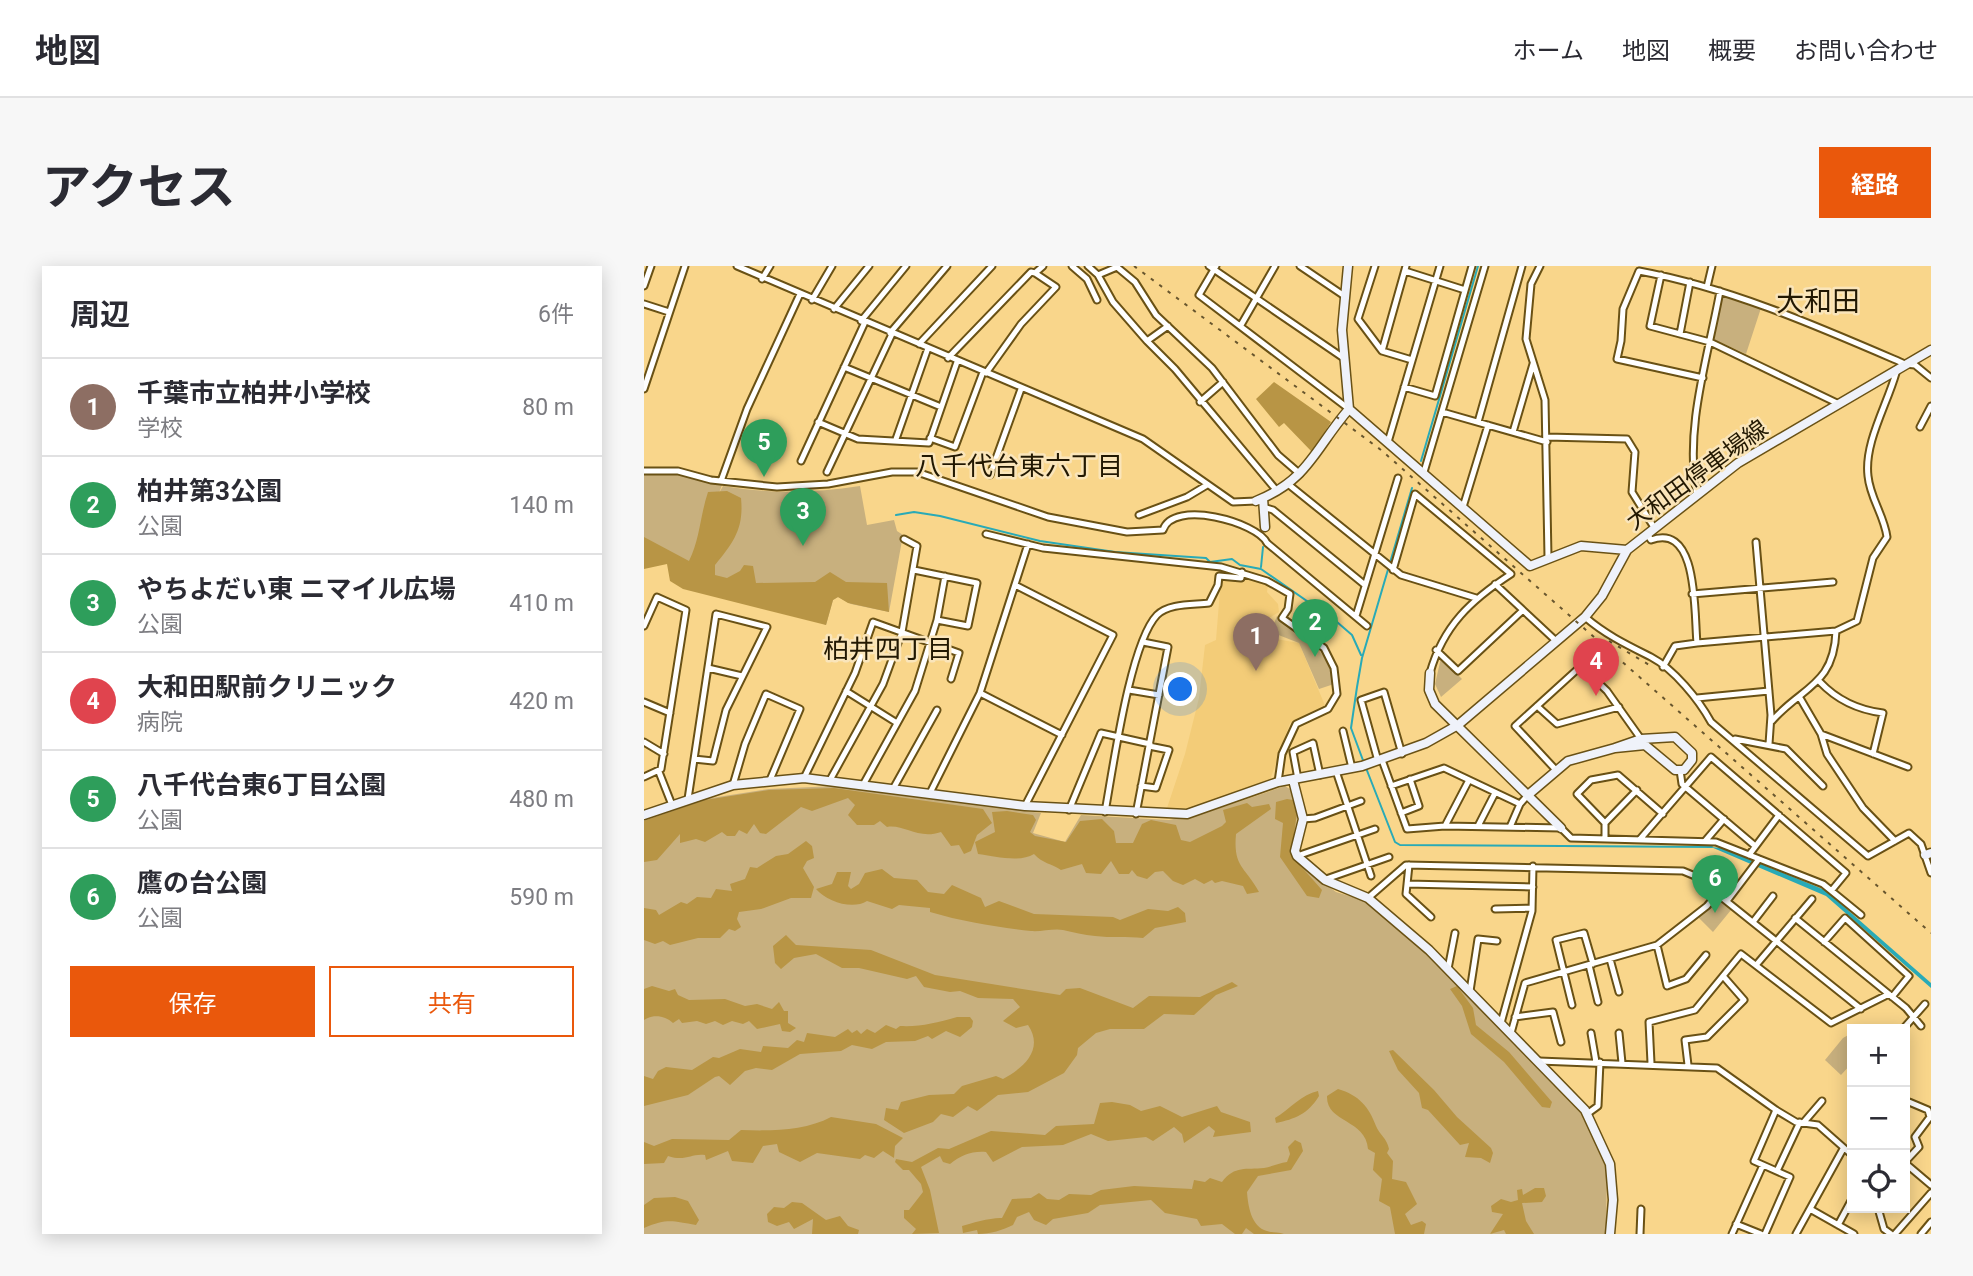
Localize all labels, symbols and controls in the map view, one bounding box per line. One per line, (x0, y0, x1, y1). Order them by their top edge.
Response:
text: 地図 (35, 31, 101, 70)
text: ホーム (1513, 37, 1584, 65)
text: 地図 (1622, 37, 1670, 65)
text: 概要 (1708, 37, 1756, 65)
text: お問い合わせ (1794, 37, 1938, 65)
button: 経路 (1819, 147, 1931, 218)
text: アクセス (42, 159, 236, 216)
district label: 大和田 (1776, 285, 1860, 318)
text: 周辺 (70, 297, 130, 332)
text: 6件 (538, 301, 574, 328)
text: 千葉市立柏井小学校 (137, 378, 371, 408)
text: 1 (86, 394, 100, 421)
text: 80 m (522, 394, 574, 421)
street label: 大和田停車場線 (1621, 414, 1773, 536)
text: 学校 (137, 415, 183, 442)
pin: 5 (741, 419, 787, 477)
district label: 八千代台東六丁目 (915, 451, 1123, 481)
text: 柏井第3公園 (137, 476, 282, 506)
pin: 3 (780, 488, 826, 546)
text: 2 (86, 492, 100, 519)
text: 140 m (509, 492, 574, 519)
text: 公園 (137, 513, 183, 540)
text: やちよだい東 ニマイル広場 (137, 574, 455, 604)
text: 3 (86, 590, 100, 617)
text: 410 m (509, 590, 574, 617)
pin: 2 (1292, 599, 1338, 657)
text: 公園 (137, 611, 183, 638)
pin: 1 (1233, 613, 1279, 671)
district label: 柏井四丁目 (823, 634, 953, 664)
pin: 4 (1573, 638, 1619, 696)
text: 大和田駅前クリニック (137, 672, 397, 702)
your location (1163, 672, 1197, 706)
text: 4 (86, 688, 100, 715)
text: 420 m (509, 688, 574, 715)
text: 病院 (137, 709, 183, 736)
text: 八千代台東6丁目公園 (137, 770, 386, 800)
text: 5 (86, 786, 100, 813)
text: 480 m (509, 786, 574, 813)
text: 公園 (137, 807, 183, 834)
pin: 6 (1692, 855, 1738, 913)
text: 鷹の台公園 (137, 868, 267, 898)
text: 6 (86, 884, 100, 911)
text: 590 m (509, 884, 574, 911)
text: 公園 (137, 905, 183, 932)
button: 保存 (70, 966, 315, 1037)
button: 共有 (329, 966, 574, 1037)
map controls (1847, 1024, 1910, 1213)
button: + (1847, 1024, 1910, 1087)
button: − (1847, 1087, 1910, 1150)
button: locate (1847, 1150, 1910, 1213)

